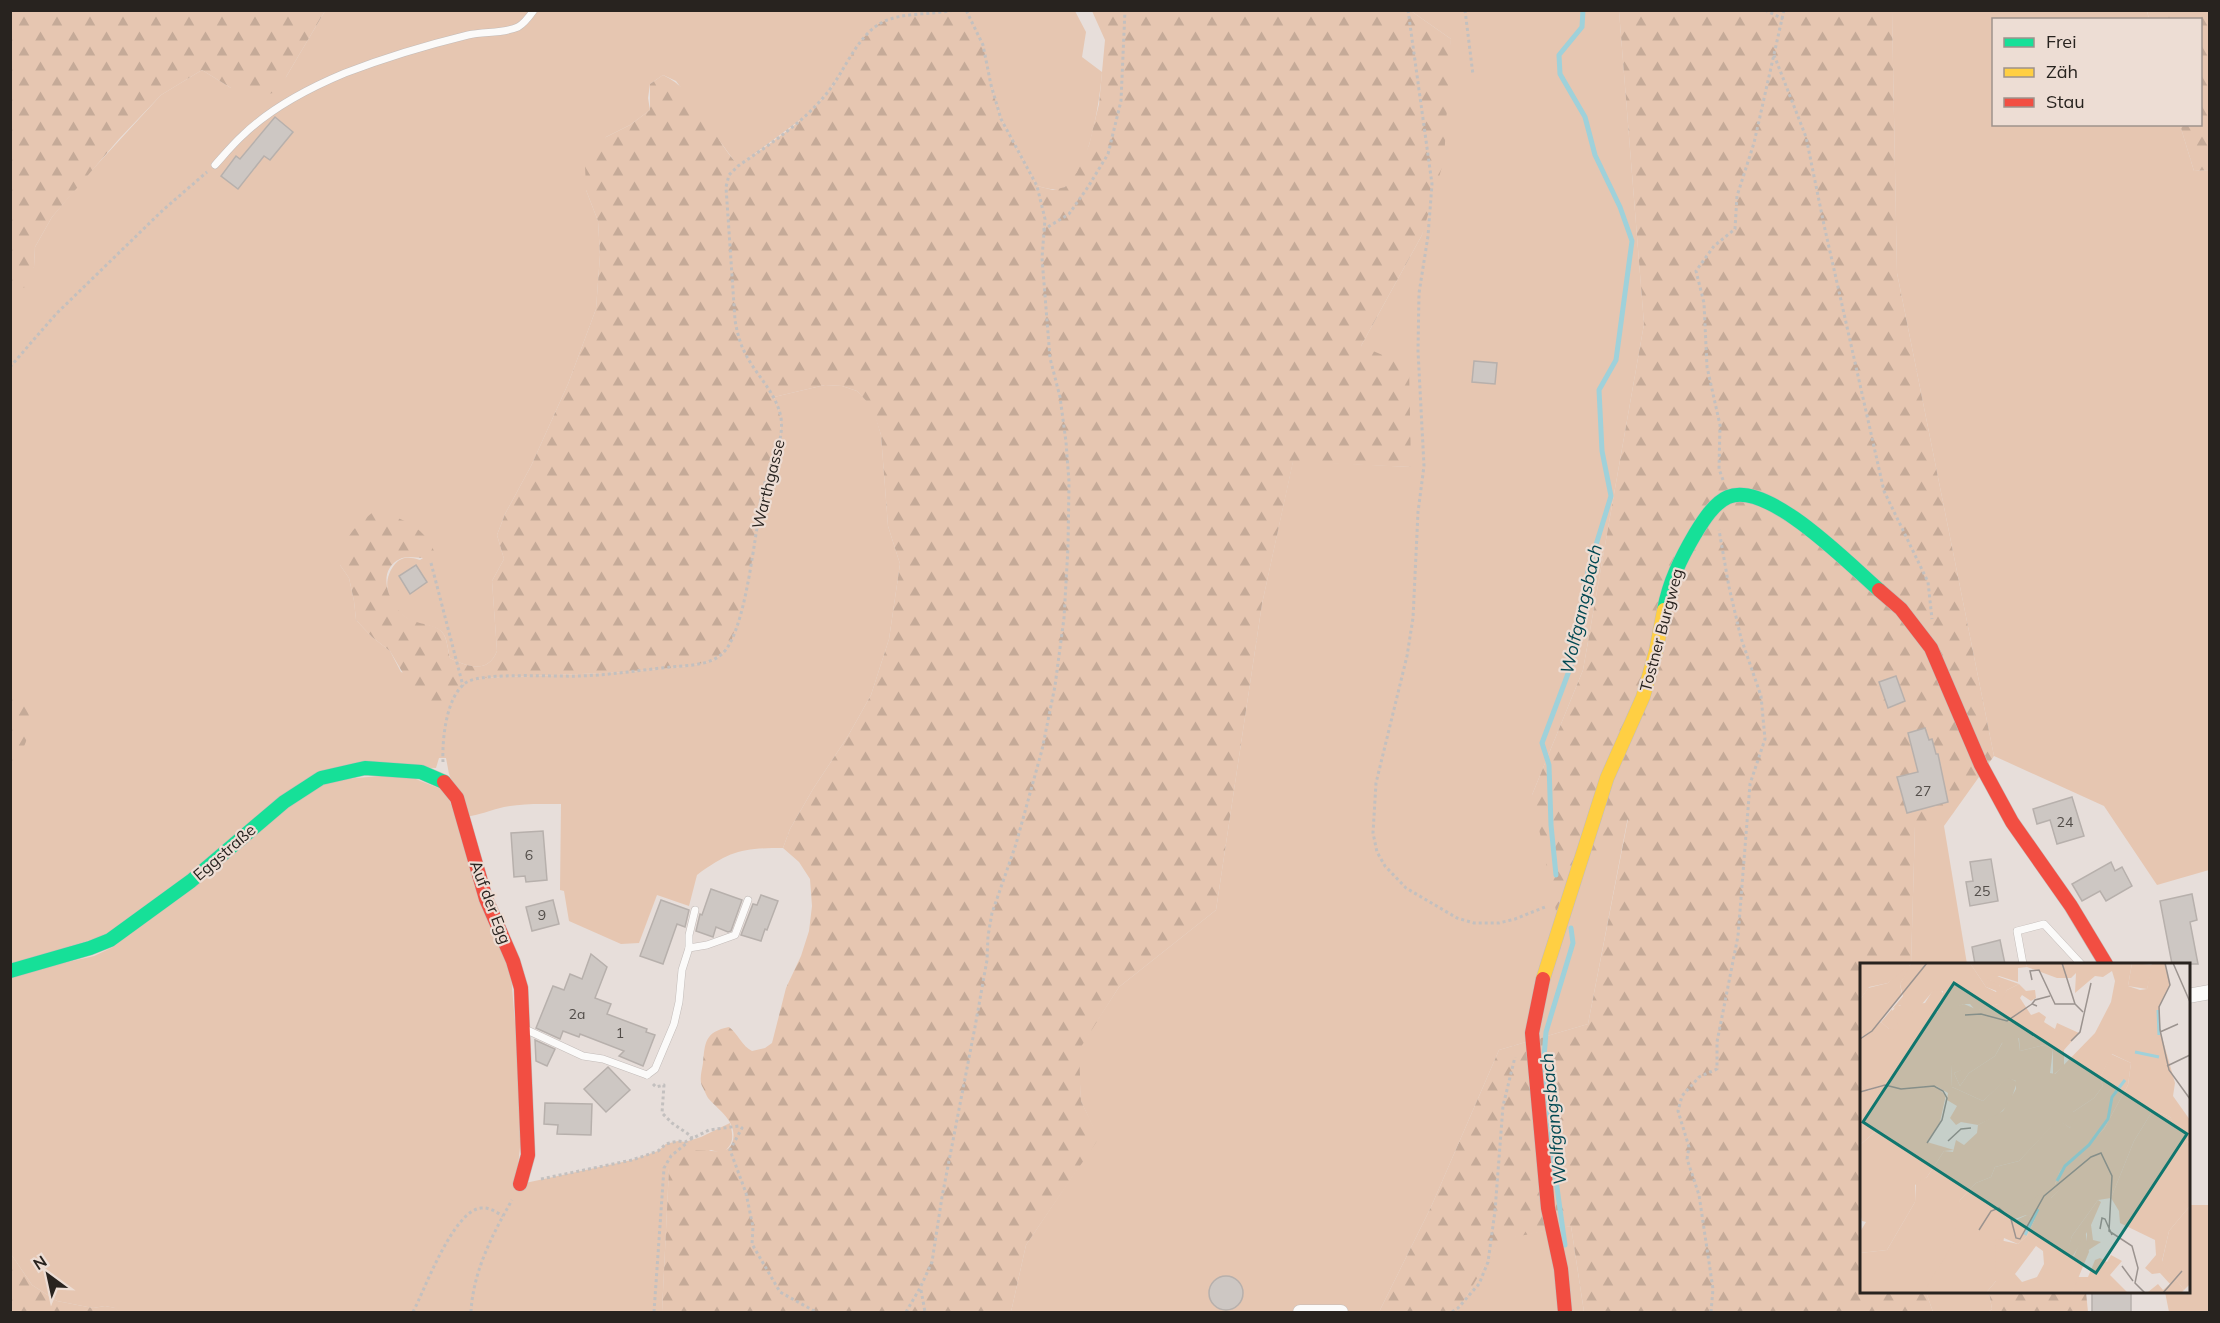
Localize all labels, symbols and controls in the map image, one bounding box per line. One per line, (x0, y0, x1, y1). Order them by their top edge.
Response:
legend (1992, 18, 2202, 126)
text: Frei (2046, 30, 2076, 53)
text: Zäh (2046, 60, 2078, 83)
text: Stau (2046, 90, 2085, 113)
street label: Warthgasse (747, 437, 789, 531)
water label: Wolfgangsbach (1555, 542, 1607, 676)
street label: Tostner Burgweg (1635, 566, 1687, 694)
house number: 27 (1915, 782, 1931, 800)
house number: 24 (2057, 813, 2074, 831)
street label: Eggstraße (189, 819, 259, 885)
house number: 6 (525, 846, 533, 864)
street label: Auf der Egg (466, 858, 516, 946)
house number: 25 (1974, 882, 1990, 900)
house number: 9 (538, 906, 546, 924)
inset map (1860, 963, 2190, 1293)
house number: 2a (569, 1005, 585, 1023)
house number: 1 (616, 1024, 624, 1042)
water label: Wolfgangsbach (1535, 1052, 1571, 1186)
north arrow (18, 1245, 78, 1305)
text: N (29, 1251, 50, 1274)

